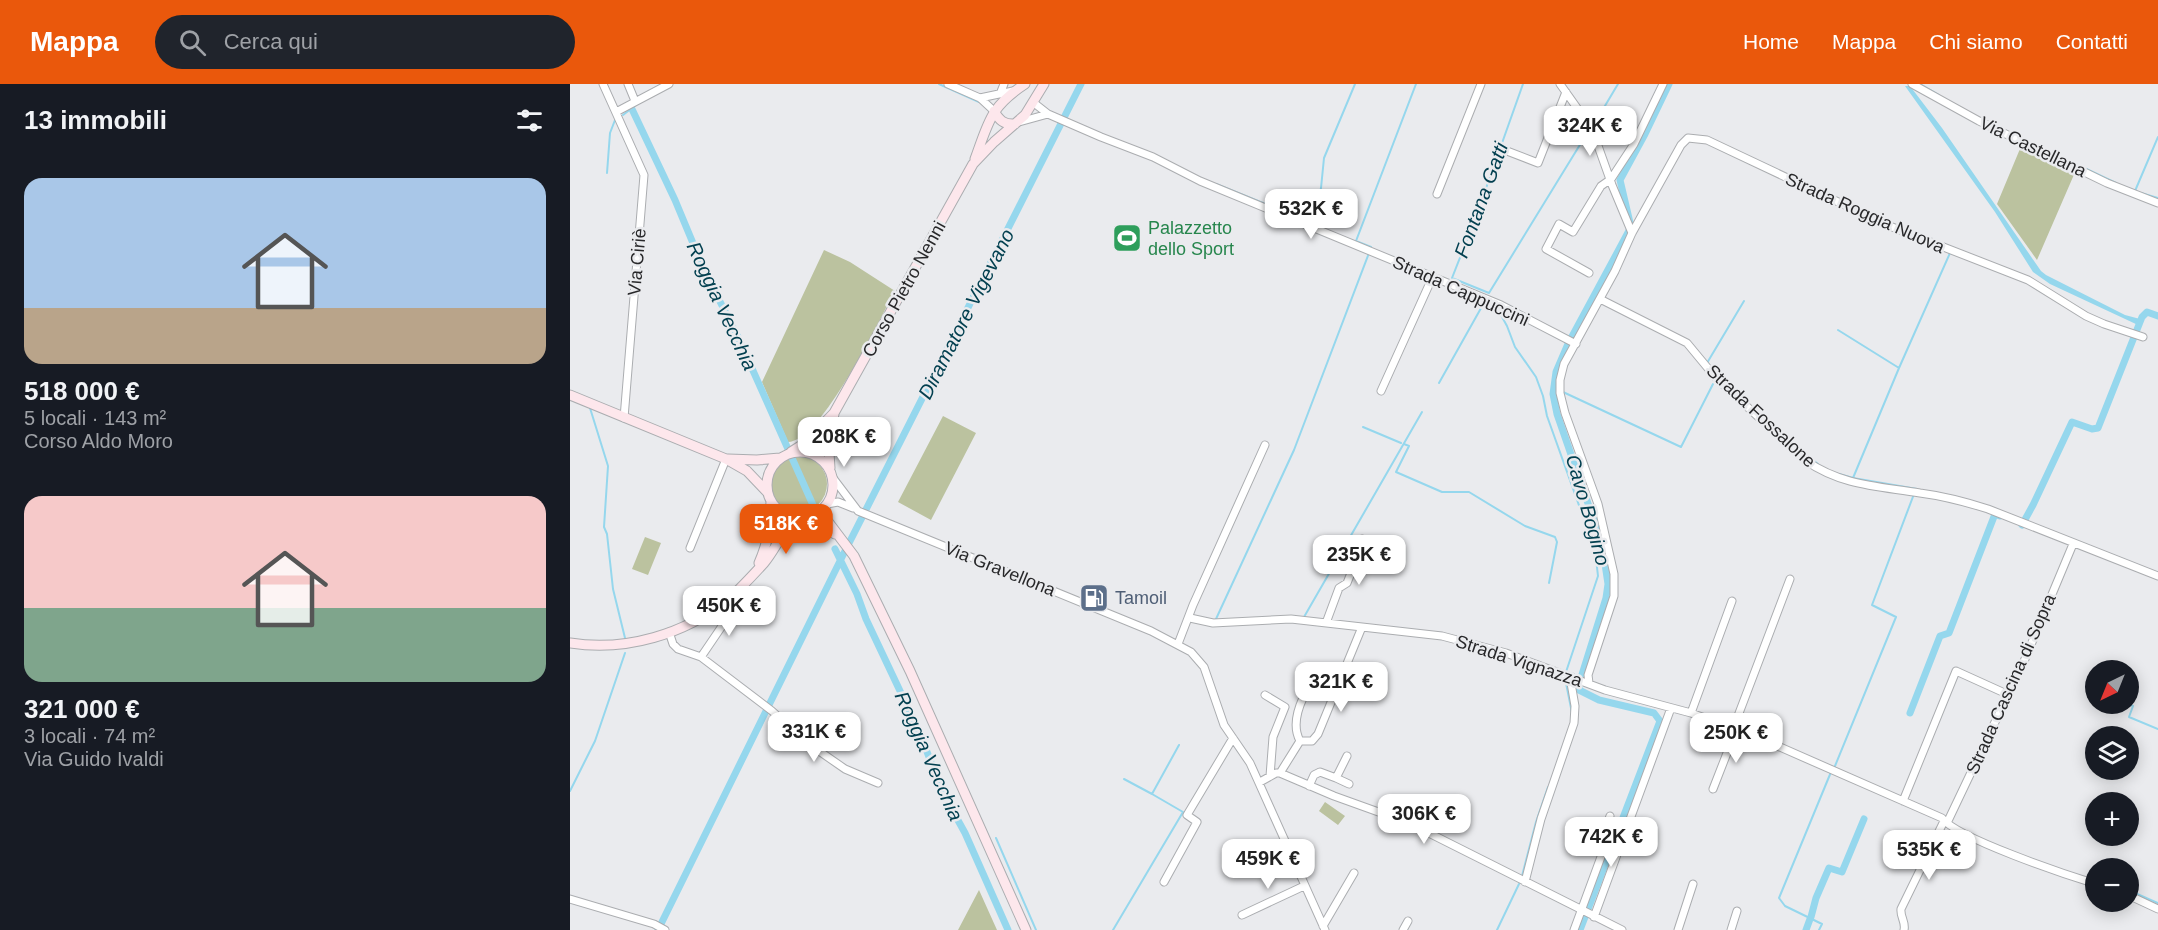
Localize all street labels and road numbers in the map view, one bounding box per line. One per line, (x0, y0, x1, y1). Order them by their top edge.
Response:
street label: Via Castellana (1977, 113, 2090, 182)
street label: Strada Roggia Nuova (1782, 169, 1949, 258)
street label: Corso Pietro Nenni (858, 218, 950, 360)
street label: Via Ciriè (624, 227, 650, 297)
street label: Strada Cappuccini (1390, 252, 1532, 330)
street label: Strada Fossalone (1703, 361, 1819, 471)
street label: Via Gravellona (942, 538, 1059, 601)
street label: Strada Cascina di Sopra (1962, 590, 2060, 777)
street label: Strada Vignazza (1453, 631, 1586, 691)

